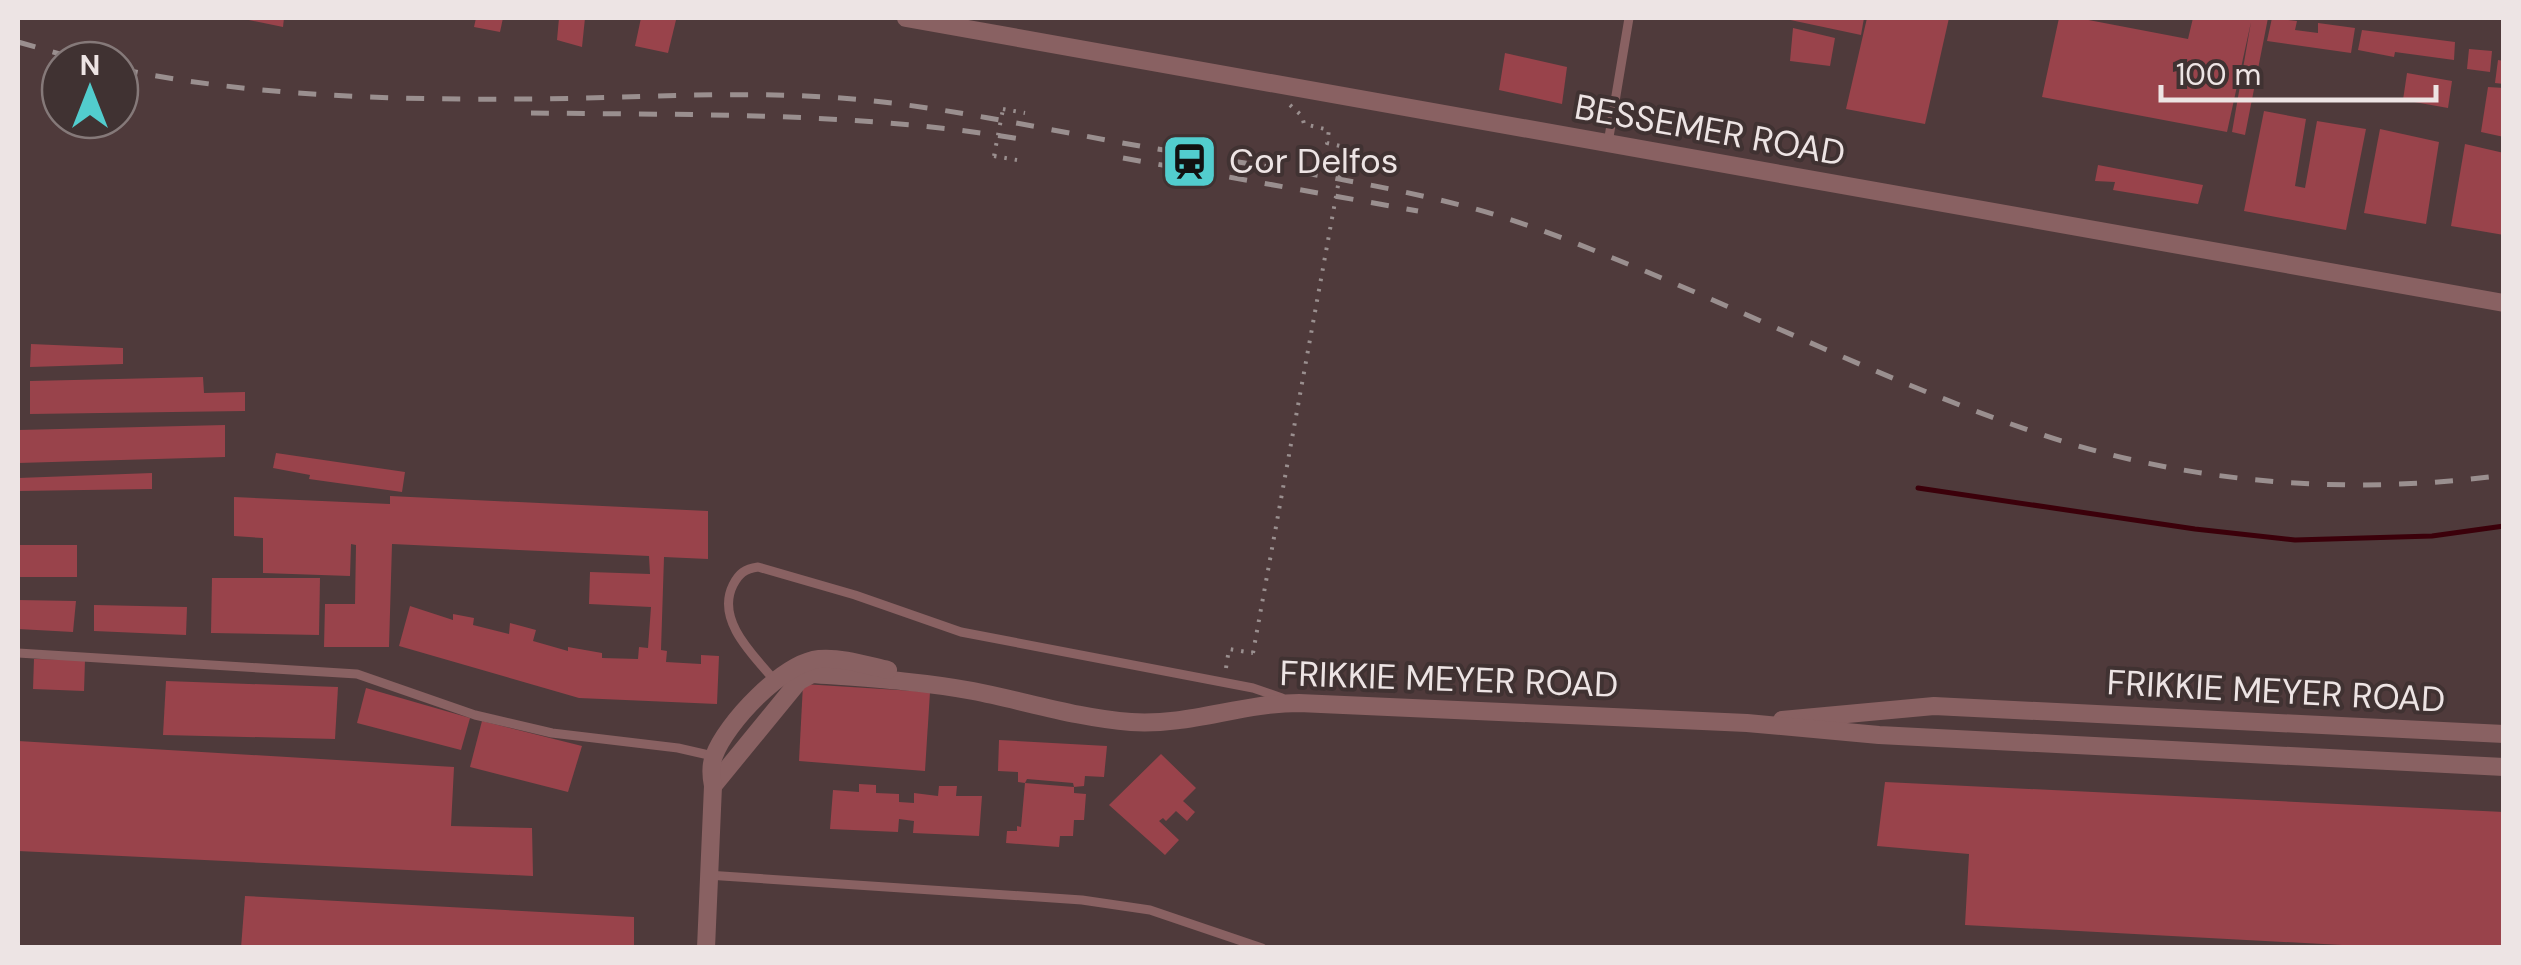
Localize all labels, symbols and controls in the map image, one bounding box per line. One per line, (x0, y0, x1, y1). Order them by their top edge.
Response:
north arrow (40, 40, 140, 140)
scale bar (2161, 40, 2436, 102)
text: N (80, 47, 100, 84)
text: 100 m (2176, 55, 2261, 94)
street label: BESSEMER ROAD (1571, 84, 1849, 176)
station icon: Cor Delfos (1160, 131, 1220, 191)
place label: Cor Delfos (1229, 138, 1398, 184)
street label: FRIKKIE MEYER ROAD (1279, 650, 1619, 708)
street label: FRIKKIE MEYER ROAD (2106, 659, 2446, 723)

